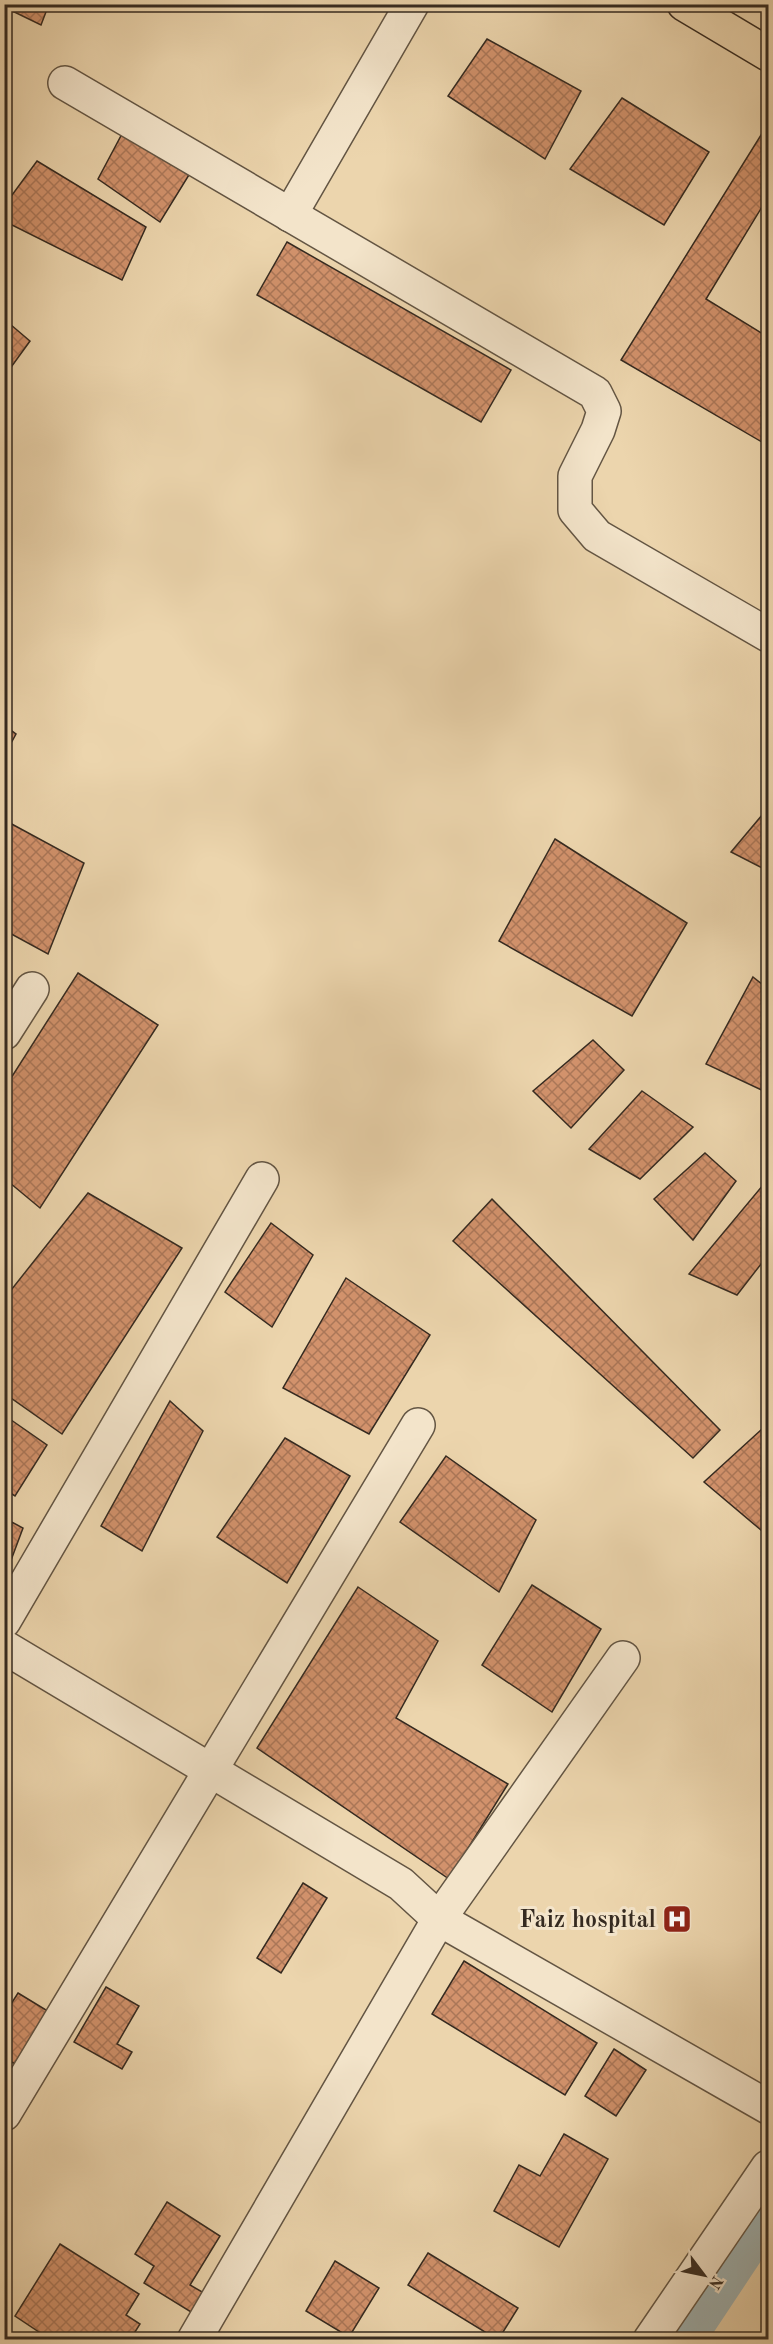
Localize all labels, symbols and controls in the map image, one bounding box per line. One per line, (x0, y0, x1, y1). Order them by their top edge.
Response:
hospital icon: Faiz hospital (661, 1903, 693, 1935)
place label: Faiz hospital (519, 1909, 656, 1933)
north arrow (674, 2245, 734, 2305)
text: N (705, 2272, 725, 2292)

